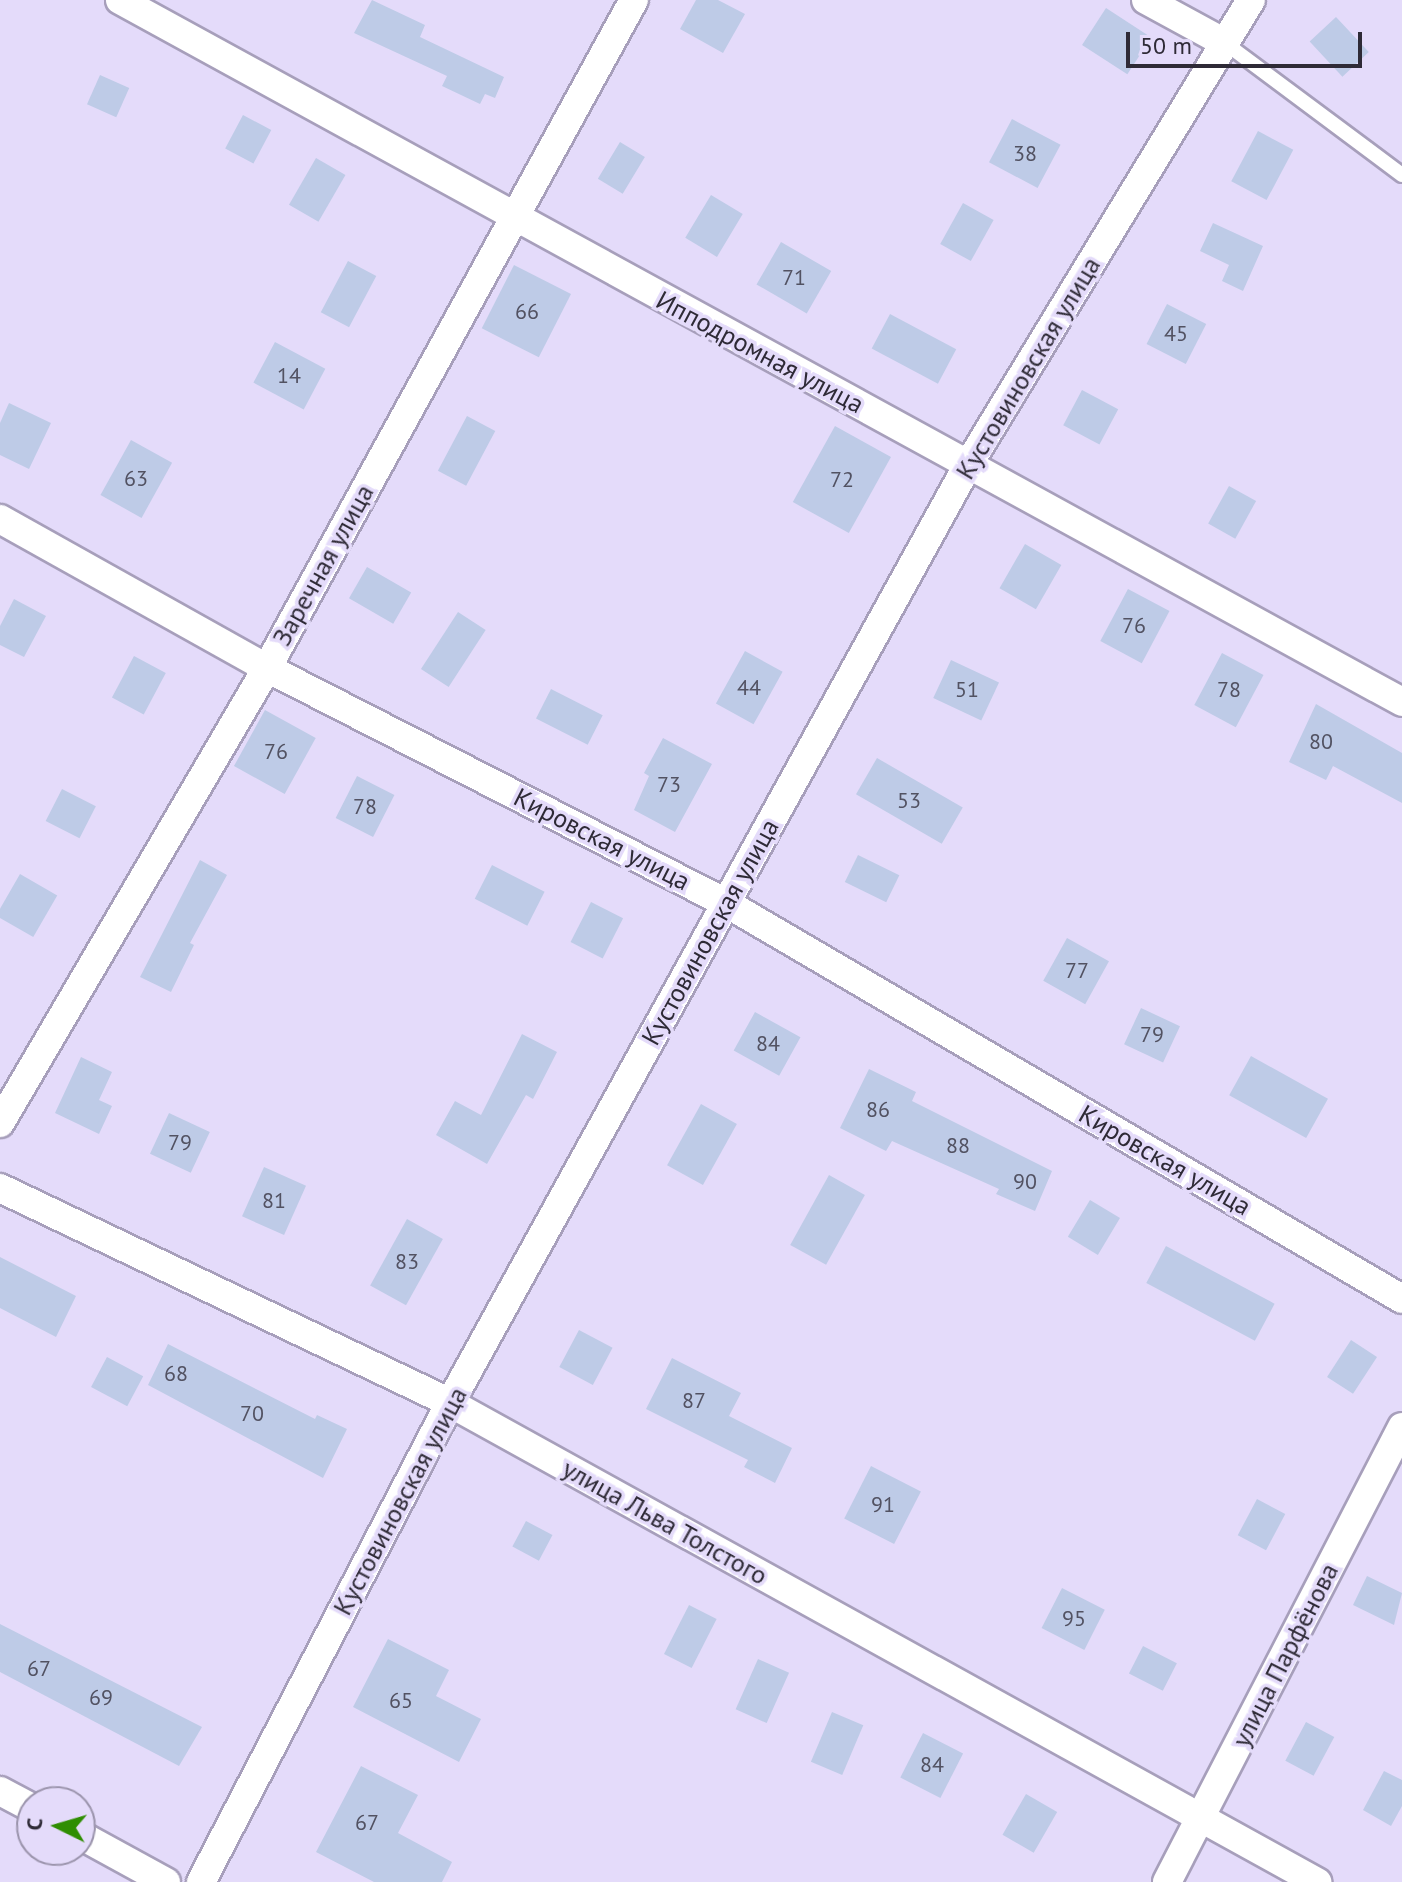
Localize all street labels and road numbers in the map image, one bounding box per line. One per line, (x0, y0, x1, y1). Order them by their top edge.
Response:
street label: Кустовиновская улица (949, 251, 1107, 485)
street label: Ипподромная улица (651, 284, 869, 420)
street label: Заречная улица (266, 479, 380, 651)
street label: Кировская улица (509, 781, 695, 897)
street label: Кустовиновская улица (635, 814, 785, 1050)
street label: Кировская улица (1073, 1098, 1257, 1222)
street label: Кустовиновская улица (327, 1382, 473, 1620)
street label: улица Льва Толстого (557, 1452, 773, 1592)
street label: улица Парфёнова (1225, 1558, 1345, 1752)

